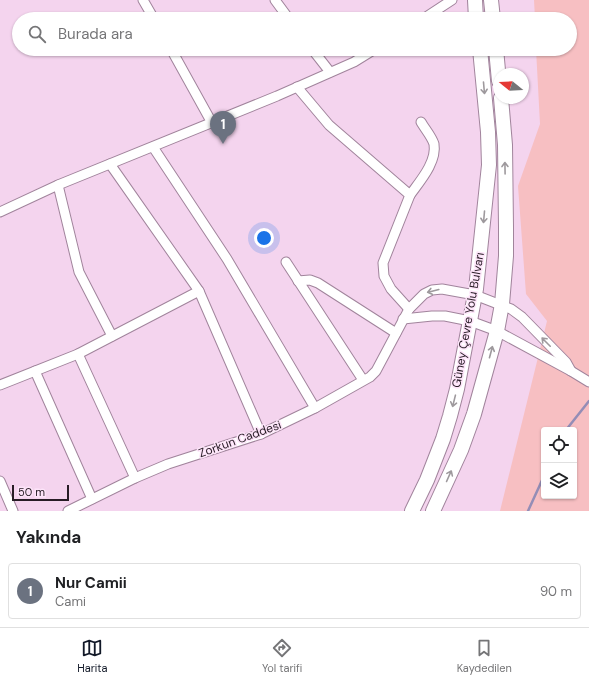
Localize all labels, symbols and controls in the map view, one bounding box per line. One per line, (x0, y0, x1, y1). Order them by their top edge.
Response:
search box (12, 12, 577, 56)
icon: search (26, 23, 48, 45)
text: Burada ara (58, 24, 133, 44)
north arrow (493, 68, 529, 104)
one-way arrow (480, 81, 487, 94)
pin: 1 (210, 111, 236, 144)
one-way arrow (501, 162, 509, 175)
one-way arrow (480, 210, 487, 223)
your location (254, 228, 274, 248)
street label: Güney Çevre Yolu Bulvarı (448, 251, 488, 389)
one-way arrow (426, 288, 439, 296)
one-way arrow (541, 337, 551, 347)
one-way arrow (487, 346, 495, 359)
one-way arrow (450, 394, 457, 407)
street label: Zorkun Caddesi (197, 417, 283, 461)
map controls (541, 427, 577, 499)
button: locate (541, 427, 577, 463)
button: layers (541, 463, 577, 499)
one-way arrow (446, 470, 454, 482)
scale bar (12, 483, 69, 502)
text: 50 m (18, 485, 45, 499)
text: Yakında (16, 526, 81, 548)
text: Nur Camii (55, 573, 127, 593)
text: 1 (28, 583, 32, 600)
text: 90 m (540, 583, 572, 600)
text: Cami (55, 593, 86, 610)
tab: Harita (77, 637, 108, 675)
tab: Yol tarifi (262, 637, 302, 675)
tab: Kaydedilen (457, 637, 512, 675)

